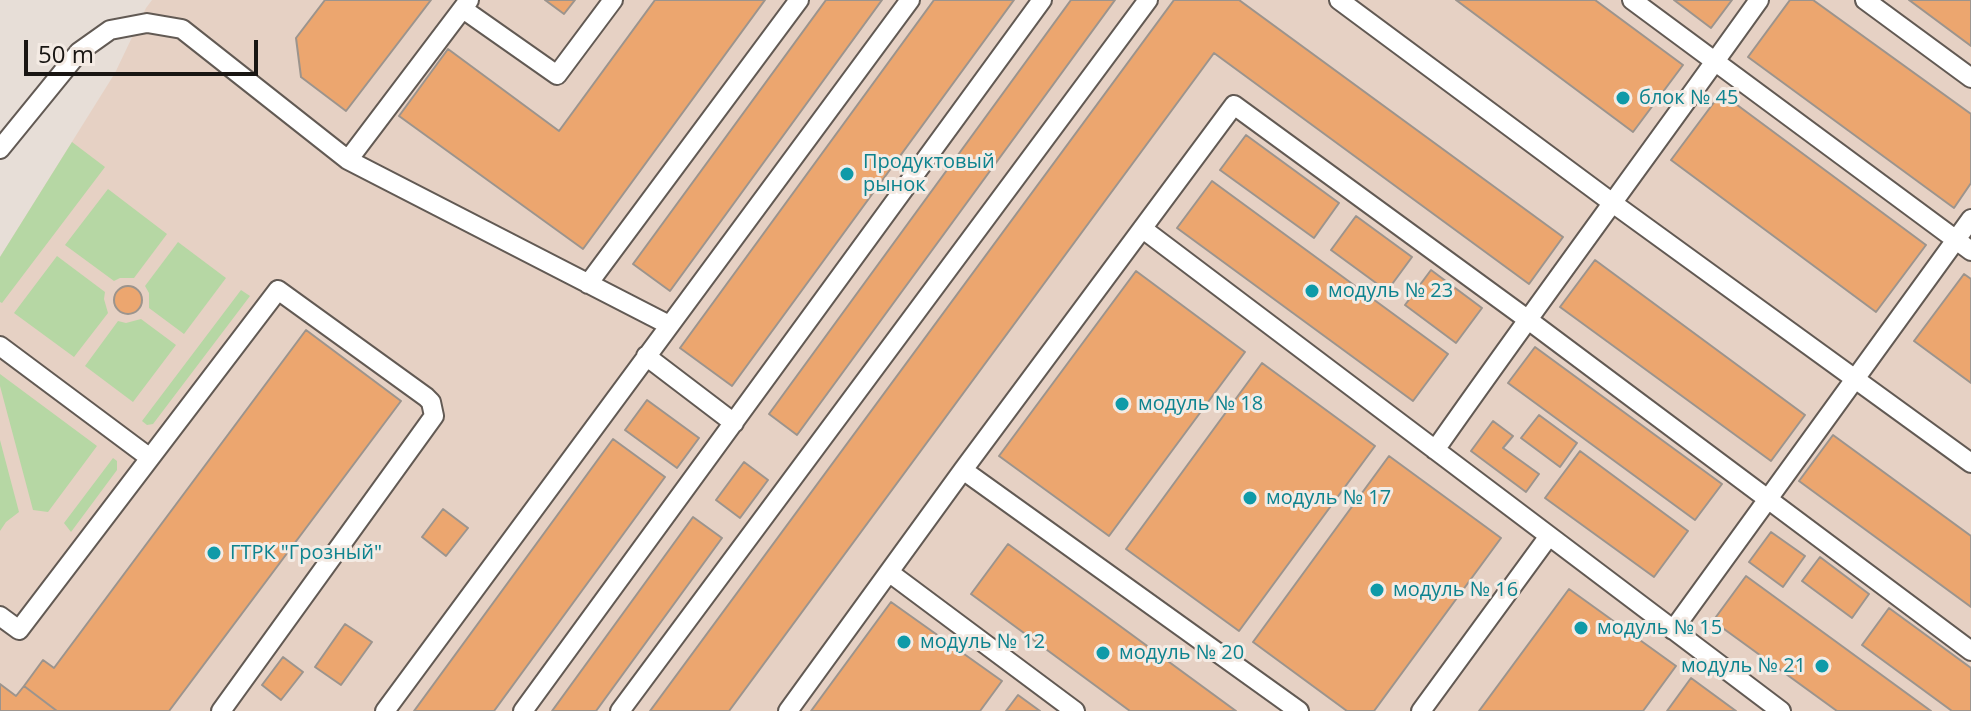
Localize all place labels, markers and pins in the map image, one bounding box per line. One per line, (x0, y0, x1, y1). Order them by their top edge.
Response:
place label: блок № 45 (1639, 86, 1738, 110)
marker: блок № 45 (1614, 89, 1632, 107)
place label: Продуктовый рынок (863, 150, 995, 197)
marker: Продуктовый рынок (838, 165, 856, 183)
place label: модуль № 23 (1328, 279, 1453, 303)
marker: модуль № 23 (1303, 282, 1321, 300)
place label: модуль № 18 (1138, 392, 1263, 416)
marker: модуль № 18 (1113, 395, 1131, 413)
place label: модуль № 17 (1266, 486, 1391, 510)
marker: модуль № 17 (1241, 489, 1259, 507)
place label: ГТРК "Грозный" (230, 541, 382, 565)
marker: ГТРК "Грозный" (205, 544, 223, 562)
place label: модуль № 16 (1393, 578, 1518, 602)
marker: модуль № 16 (1368, 581, 1386, 599)
place label: модуль № 15 (1597, 616, 1722, 640)
marker: модуль № 15 (1572, 619, 1590, 637)
place label: модуль № 12 (920, 630, 1045, 654)
marker: модуль № 12 (895, 633, 913, 651)
place label: модуль № 20 (1119, 641, 1244, 665)
marker: модуль № 20 (1094, 644, 1112, 662)
place label: модуль № 21 (1681, 654, 1806, 678)
marker: модуль № 21 (1813, 657, 1831, 675)

